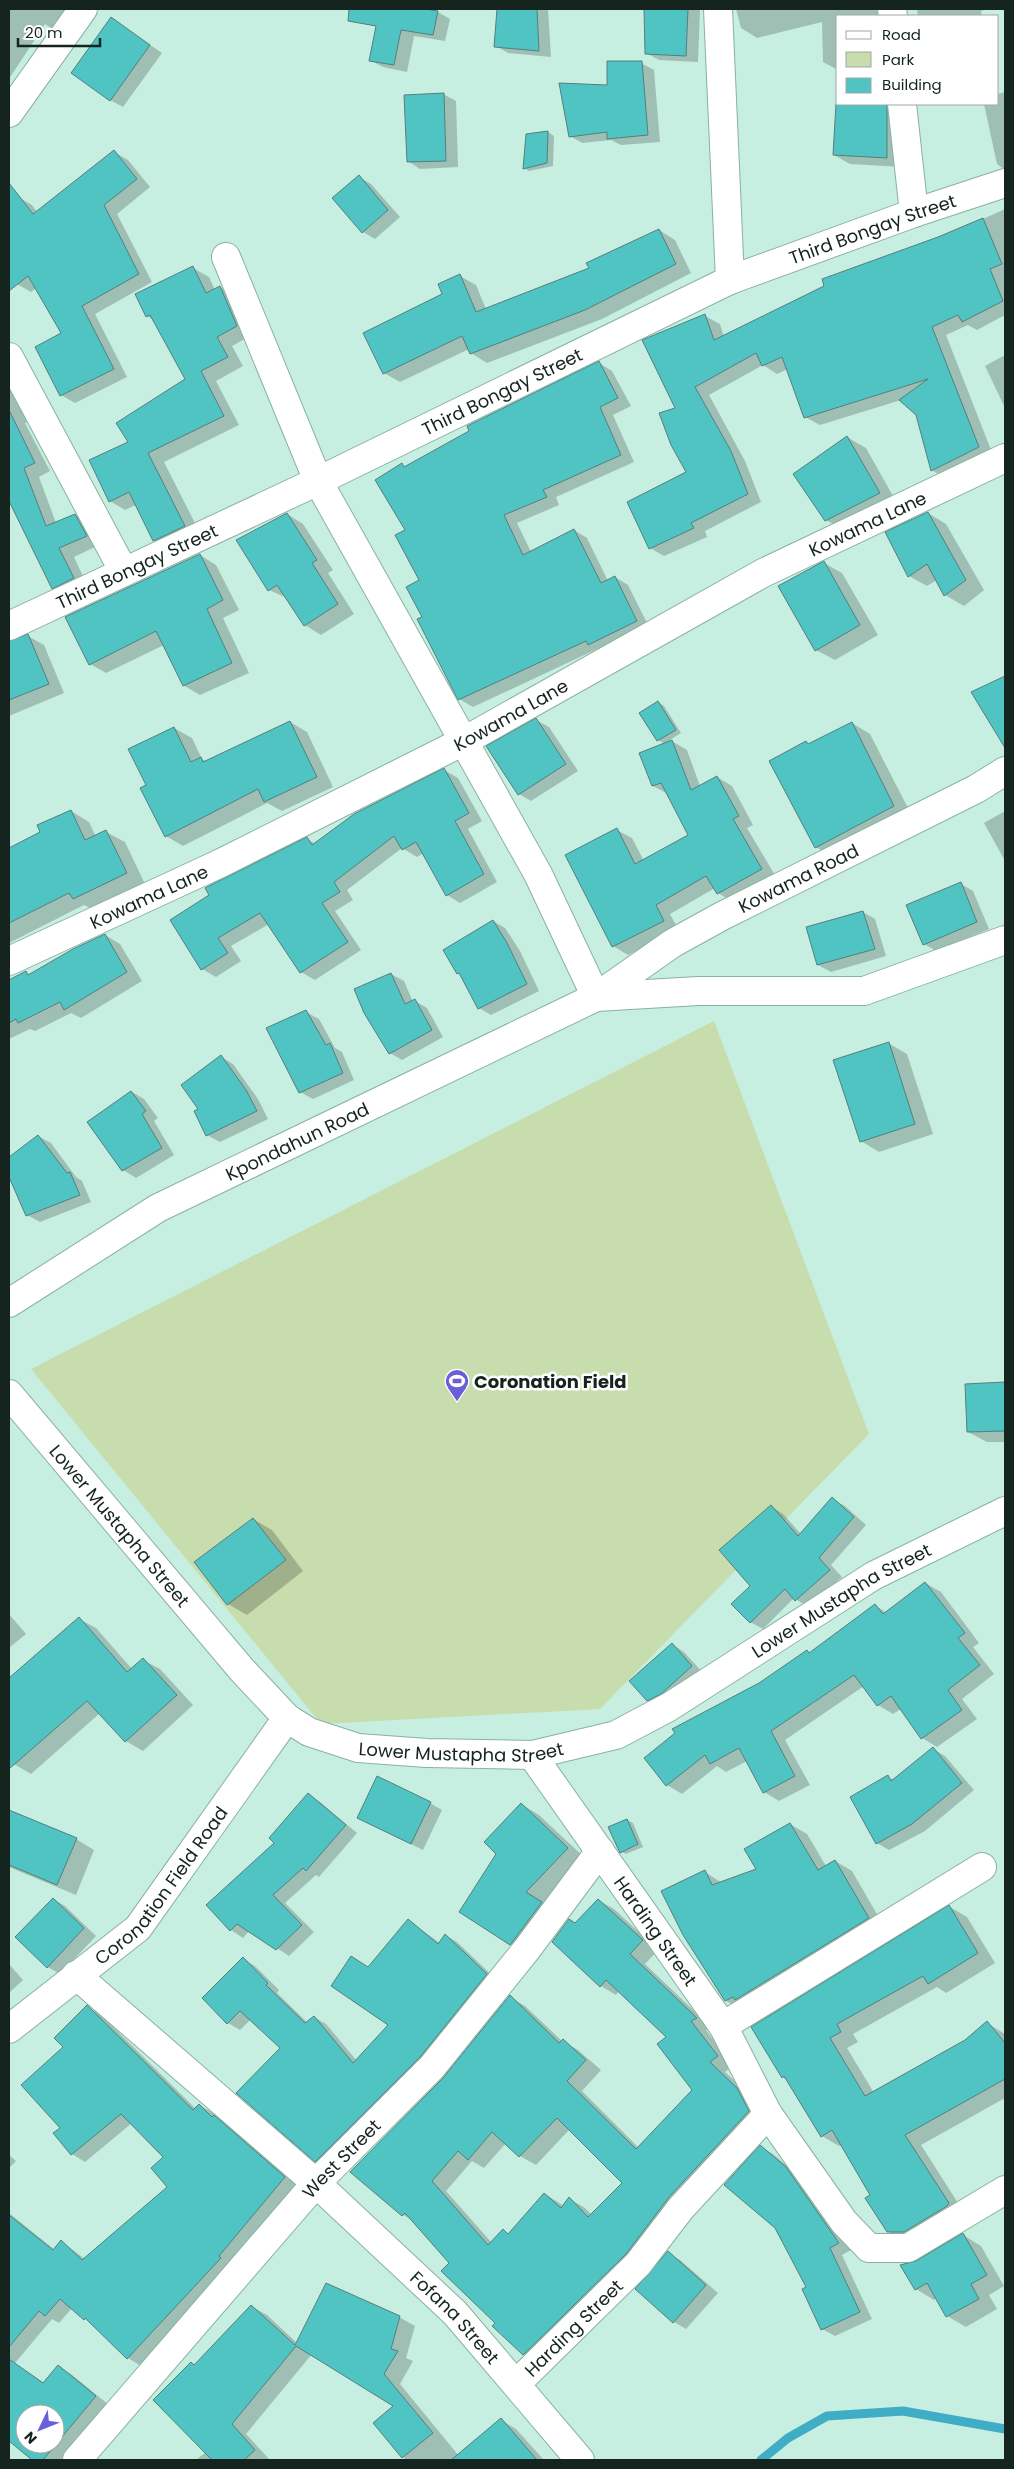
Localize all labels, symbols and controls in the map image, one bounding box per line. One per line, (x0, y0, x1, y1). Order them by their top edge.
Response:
scale bar (18, 15, 100, 47)
legend (836, 15, 999, 105)
text: 20 m (25, 22, 63, 43)
text: Road (882, 24, 921, 45)
text: Park (882, 49, 914, 70)
text: Building (882, 74, 942, 95)
street label: Third Bongay Street (785, 188, 959, 270)
street label: Third Bongay Street (418, 342, 586, 441)
street label: Kowama Lane (804, 485, 930, 562)
street label: Third Bongay Street (52, 517, 221, 615)
street label: Kowama Lane (449, 673, 572, 757)
street label: Kowama Road (734, 837, 863, 919)
street label: Kowama Lane (86, 858, 212, 934)
street label: Kpondahun Road (221, 1096, 373, 1186)
sports icon: Coronation Field (444, 1368, 470, 1402)
place label: Coronation Field (474, 1369, 627, 1394)
street label: Lower Mustapha Street (44, 1439, 196, 1612)
street label: Lower Mustapha Street (747, 1537, 935, 1663)
street label: Lower Mustapha Street (358, 1735, 566, 1768)
street label: Coronation Field Road (89, 1801, 233, 1970)
street label: Harding Street (608, 1871, 703, 1991)
street label: West Street (296, 2113, 386, 2203)
street label: Fofana Street (405, 2265, 505, 2369)
street label: Harding Street (518, 2273, 628, 2382)
north arrow (15, 2404, 65, 2454)
text: N (20, 2427, 41, 2449)

